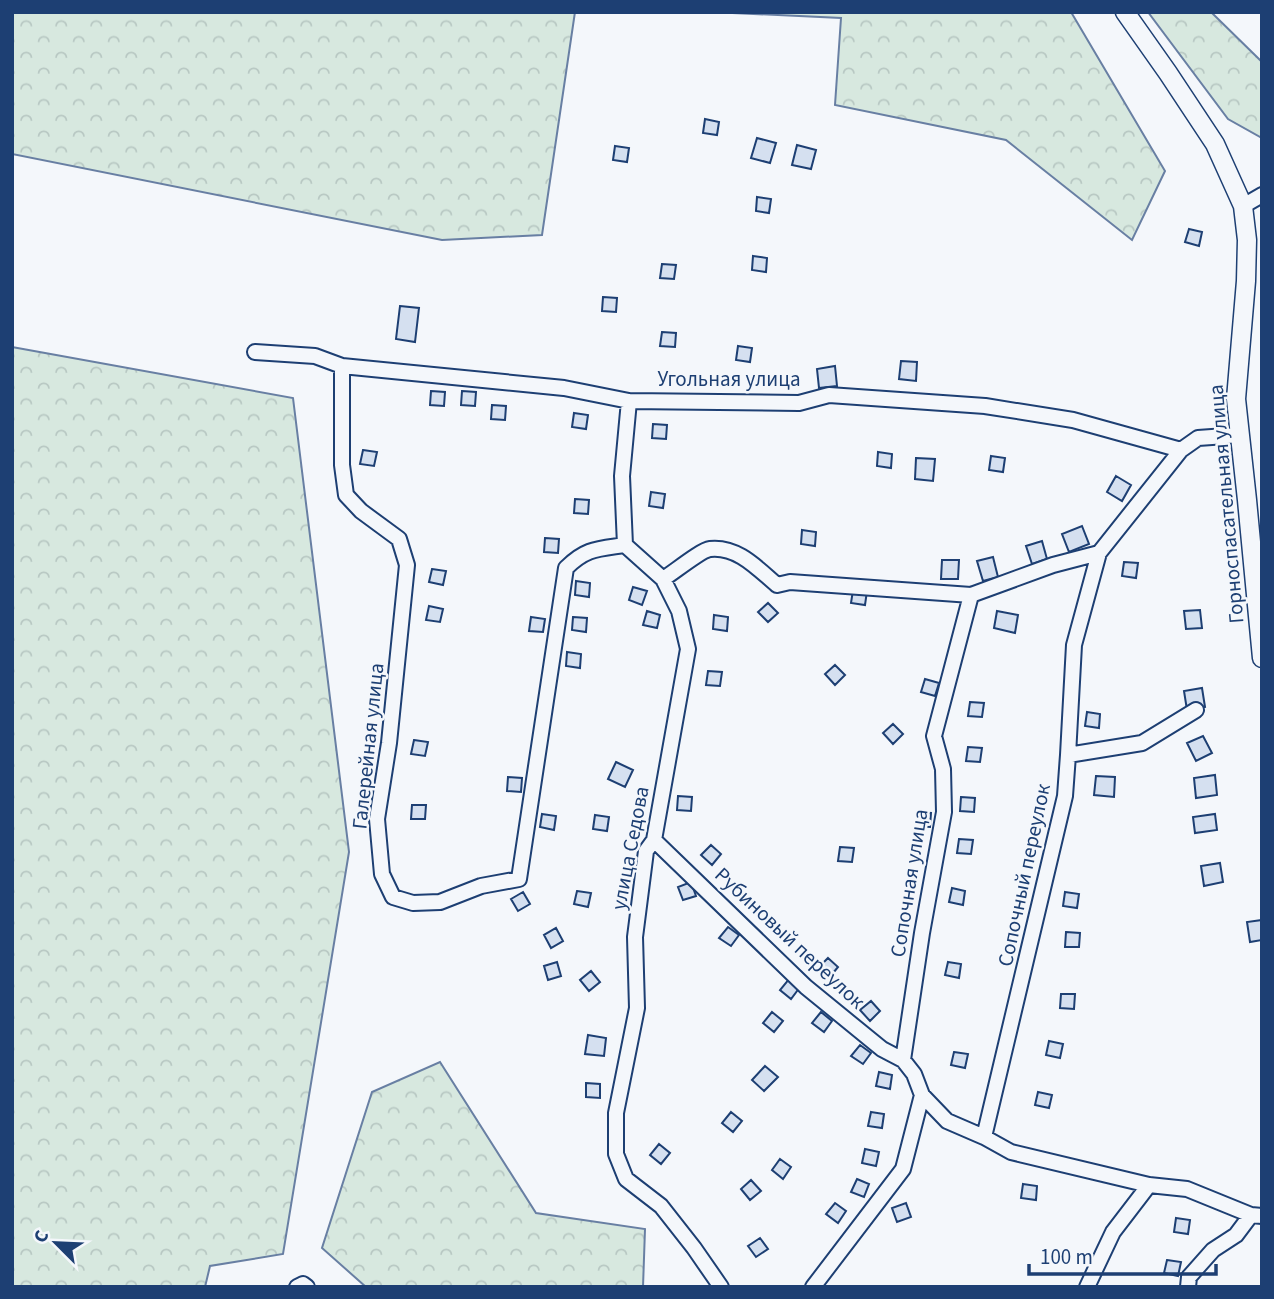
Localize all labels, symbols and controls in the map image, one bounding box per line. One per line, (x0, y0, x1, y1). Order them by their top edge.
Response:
street label: Угольная улица (657, 364, 801, 394)
street label: Горноспасательная улица (1201, 383, 1251, 625)
street label: Галерейная улица (344, 661, 392, 831)
street label: Сопочный переулок (990, 780, 1058, 969)
street label: улица Седова (603, 784, 657, 912)
street label: Сопочная улица (882, 807, 936, 959)
street label: Рубиновый переулок (708, 860, 872, 1016)
north arrow (21, 1208, 91, 1278)
text: С (27, 1226, 56, 1247)
scale bar (1029, 1232, 1216, 1276)
text: 100 m (1040, 1242, 1093, 1272)

